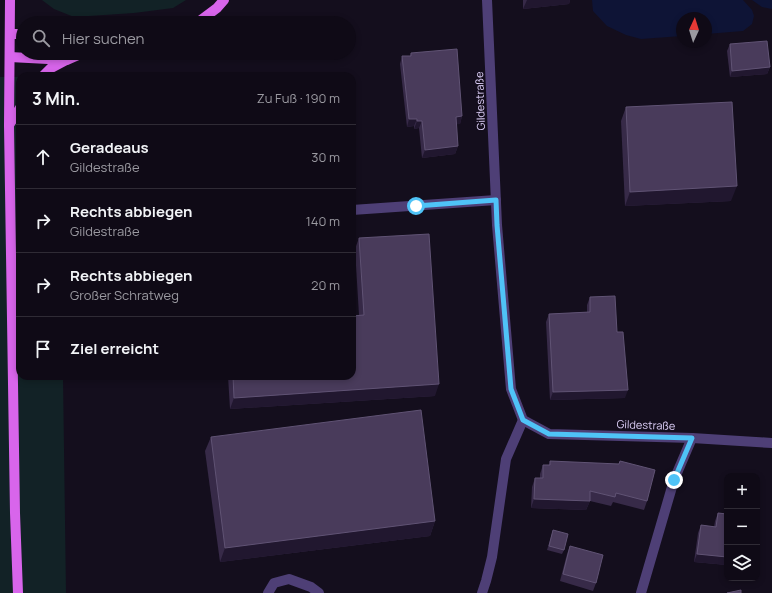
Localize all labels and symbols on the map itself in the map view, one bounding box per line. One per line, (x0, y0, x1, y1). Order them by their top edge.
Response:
north arrow (676, 12, 712, 48)
street label: Gildestraße (471, 71, 488, 131)
route start (407, 197, 425, 215)
street label: Gildestraße (616, 416, 676, 433)
route end (665, 471, 683, 489)

